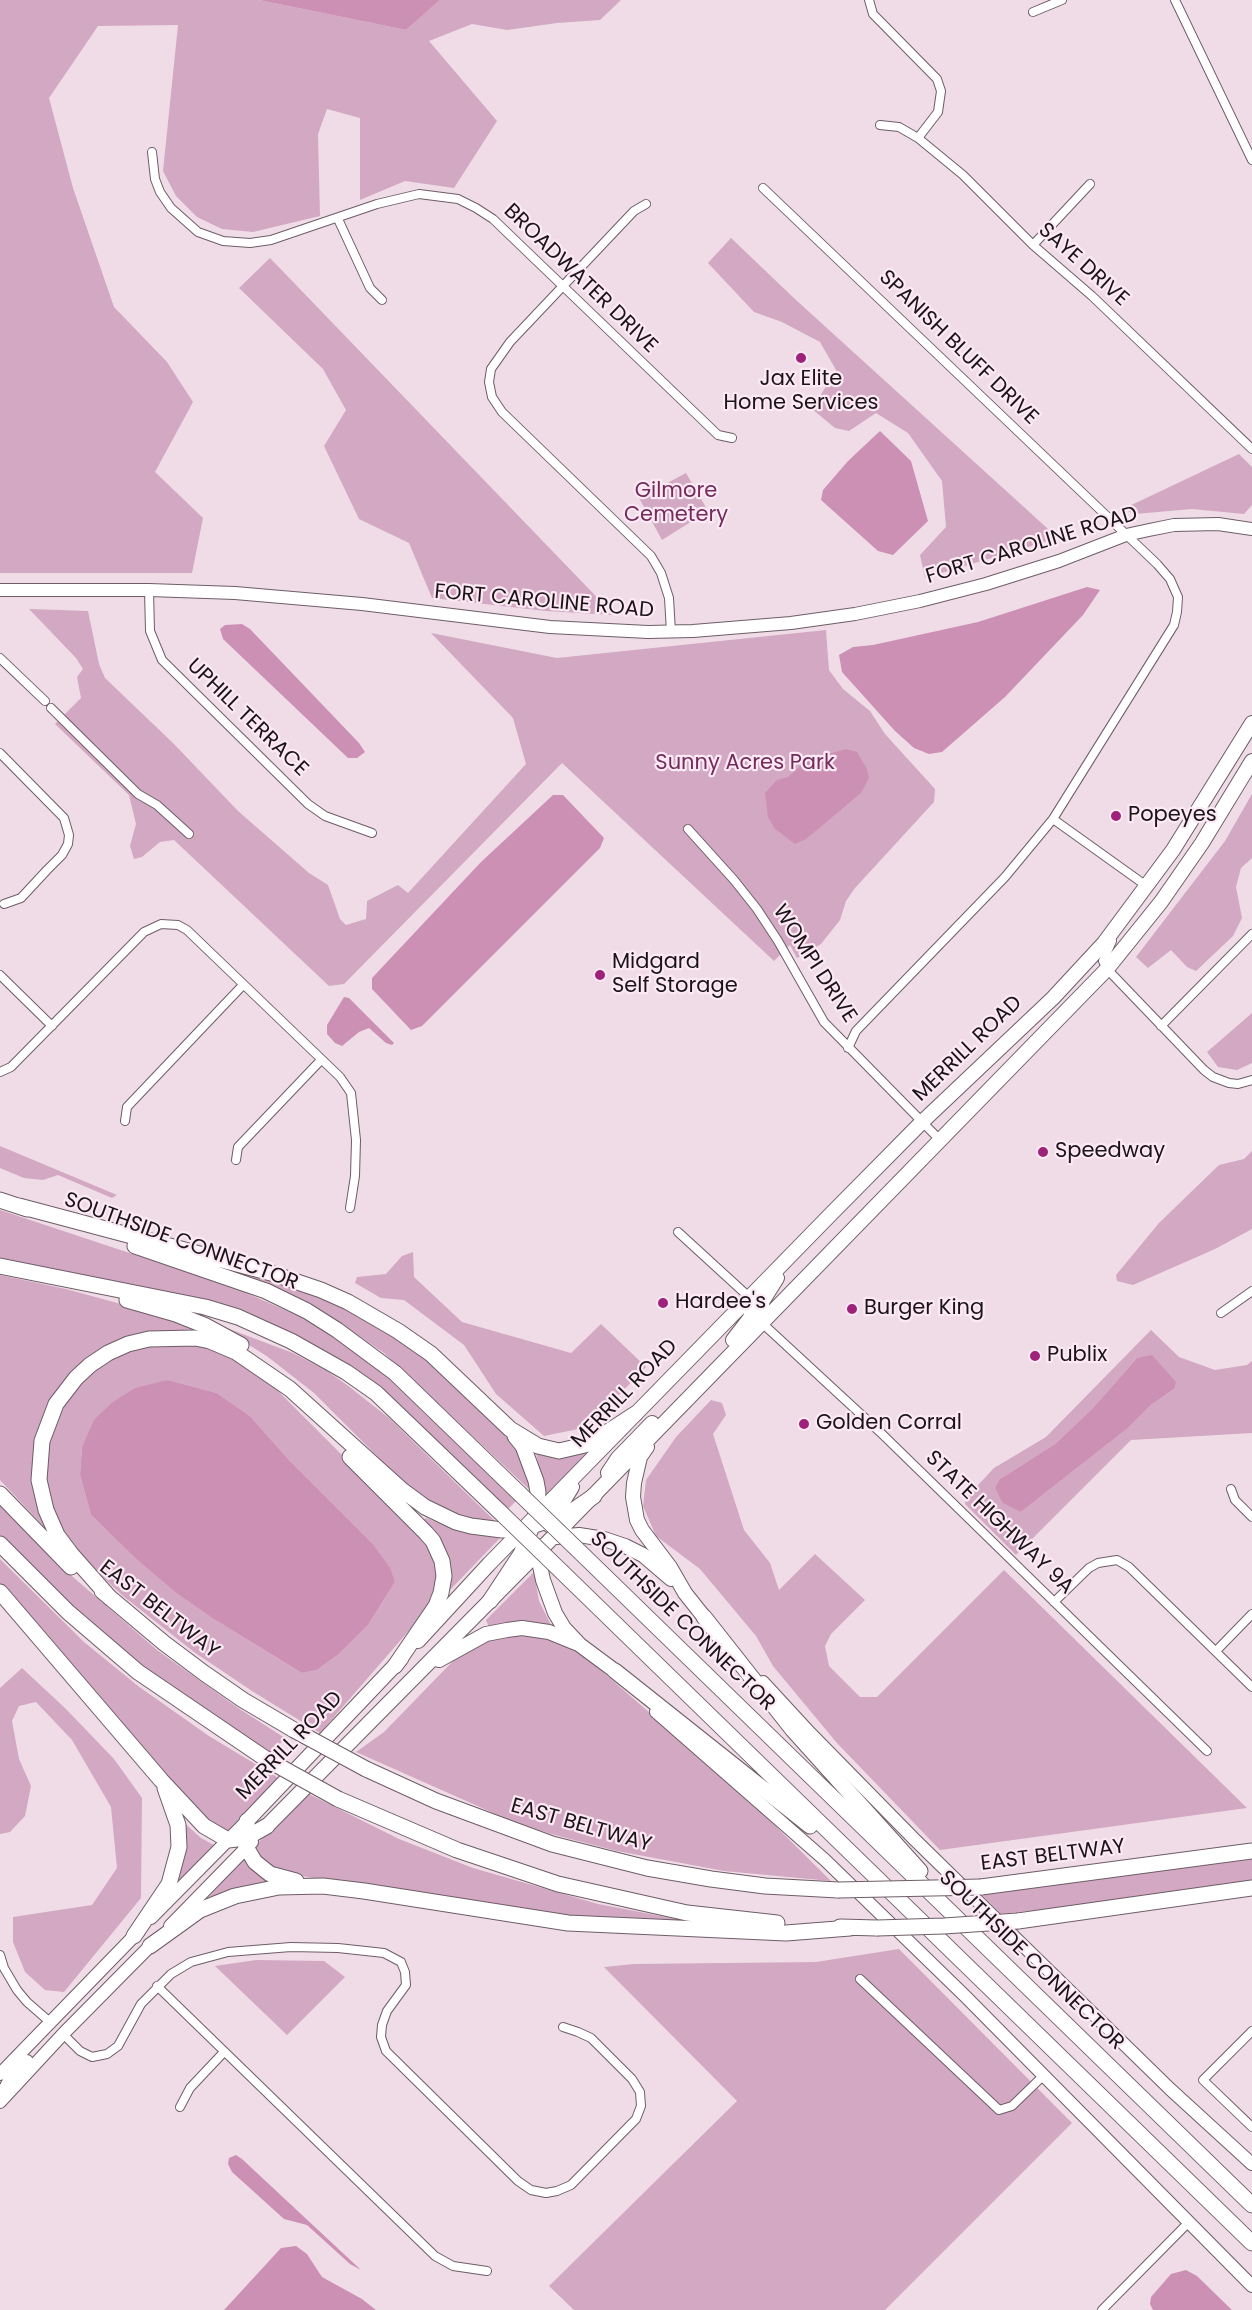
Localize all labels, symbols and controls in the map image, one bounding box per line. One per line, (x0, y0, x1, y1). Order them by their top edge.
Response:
street label: BROADWATER DRIVE (498, 199, 662, 359)
street label: SAYE DRIVE (1033, 218, 1133, 312)
street label: SPANISH BLUFF DRIVE (873, 265, 1043, 431)
marker: Jax Elite Home Services (794, 351, 808, 365)
place label: Jax Elite Home Services (723, 367, 879, 417)
park label: Gilmore Cemetery (624, 479, 728, 529)
street label: FORT CAROLINE ROAD (923, 502, 1141, 590)
street label: FORT CAROLINE ROAD (433, 580, 655, 624)
street label: UPHILL TERRACE (181, 654, 313, 782)
park label: Sunny Acres Park (655, 751, 835, 777)
place label: Popeyes (1128, 803, 1217, 829)
marker: Popeyes (1109, 809, 1123, 823)
street label: WOMPI DRIVE (766, 900, 862, 1028)
place label: Midgard Self Storage (612, 950, 738, 1000)
marker: Midgard Self Storage (593, 968, 607, 982)
street label: MERRILL ROAD (908, 991, 1028, 1107)
place label: Speedway (1055, 1139, 1165, 1165)
marker: Speedway (1036, 1145, 1050, 1159)
street label: SOUTHSIDE CONNECTOR (60, 1188, 302, 1296)
place label: Hardee's (675, 1290, 766, 1316)
marker: Hardee's (656, 1296, 670, 1310)
place label: Burger King (864, 1296, 984, 1322)
marker: Burger King (845, 1302, 859, 1316)
street label: MERRILL ROAD (567, 1334, 683, 1454)
place label: Publix (1047, 1343, 1107, 1369)
marker: Publix (1028, 1349, 1042, 1363)
place label: Golden Corral (816, 1411, 962, 1437)
marker: Golden Corral (797, 1417, 811, 1431)
street label: STATE HIGHWAY 9A (920, 1446, 1078, 1600)
street label: SOUTHSIDE CONNECTOR (584, 1527, 780, 1717)
street label: EAST BELTWAY (94, 1555, 224, 1665)
street label: MERRILL ROAD (232, 1686, 348, 1806)
street label: EAST BELTWAY (508, 1794, 654, 1858)
street label: EAST BELTWAY (979, 1835, 1127, 1877)
street label: SOUTHSIDE CONNECTOR (933, 1866, 1129, 2056)

